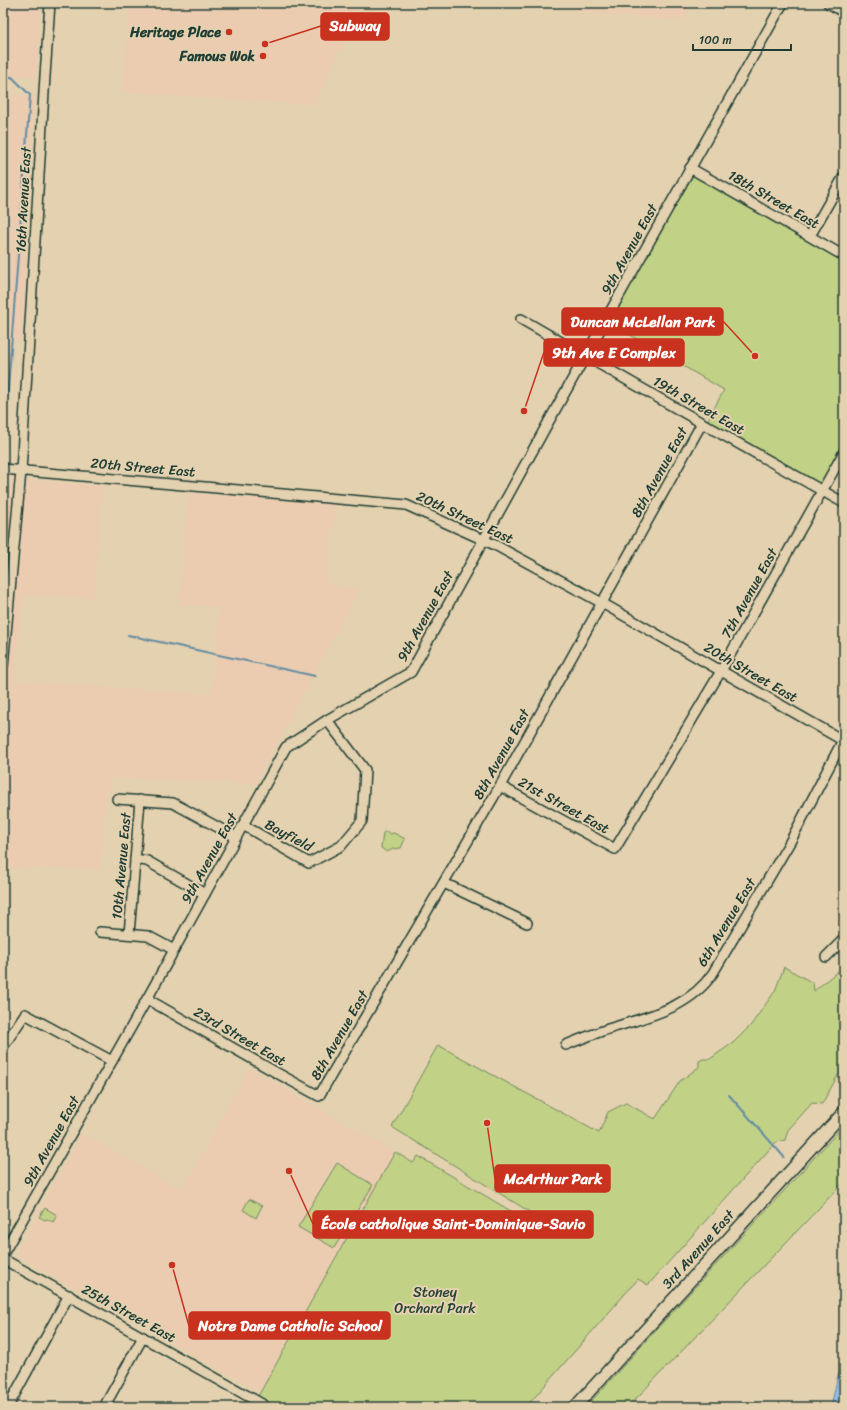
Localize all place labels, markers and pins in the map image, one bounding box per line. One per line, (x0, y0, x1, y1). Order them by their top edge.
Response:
callout: Subway (321, 13, 389, 40)
place label: Heritage Place (129, 20, 221, 45)
marker: Heritage Place (224, 27, 234, 37)
place label: Famous Wok (179, 44, 256, 69)
marker: Famous Wok (258, 51, 268, 61)
callout: Duncan McLellan Park (562, 308, 723, 335)
callout: 9th Ave E Complex (544, 339, 684, 366)
callout: McArthur Park (495, 1165, 610, 1192)
callout: École catholique Saint-Dominique-Savio (313, 1211, 593, 1238)
callout: Notre Dame Catholic School (189, 1312, 390, 1339)

